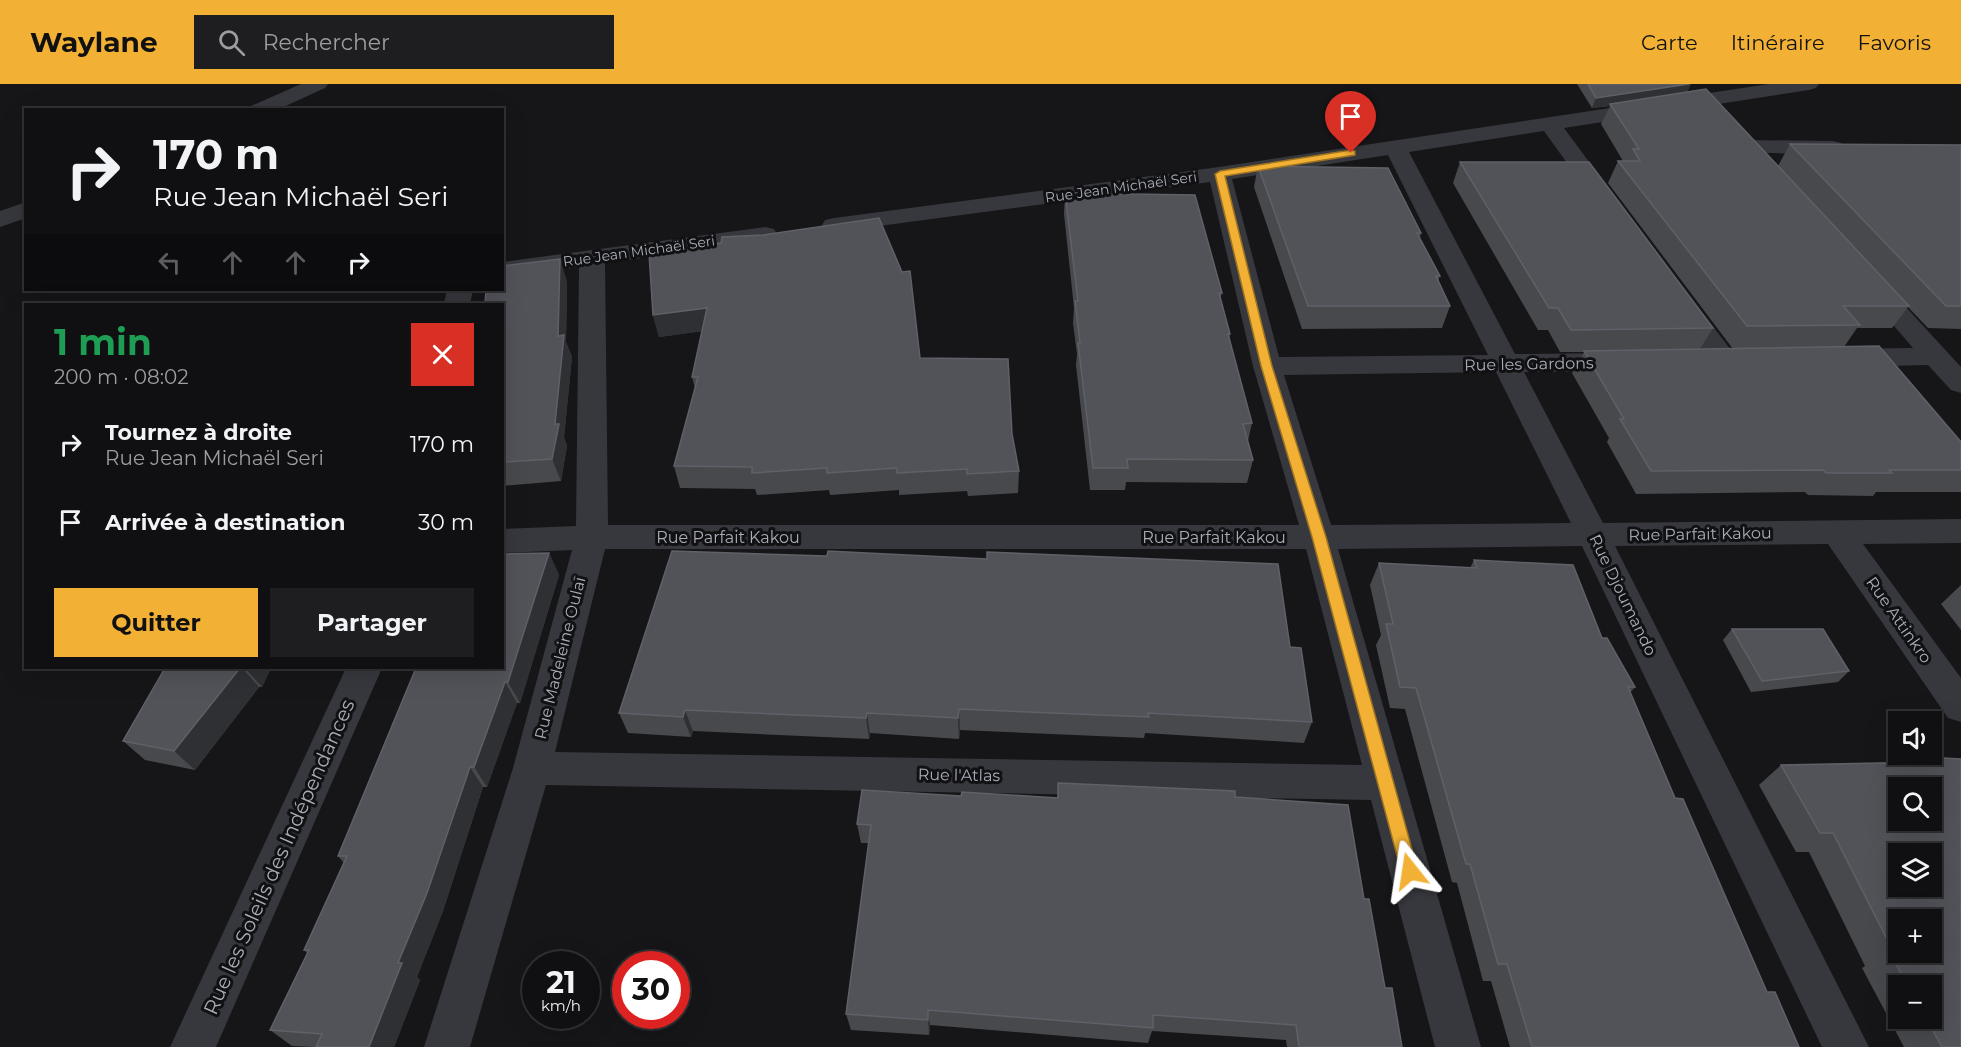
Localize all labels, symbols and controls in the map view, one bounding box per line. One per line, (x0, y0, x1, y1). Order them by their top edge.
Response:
search box (194, 15, 614, 69)
text: Waylane (30, 25, 158, 59)
icon: search (215, 26, 248, 59)
text: Rechercher (263, 29, 390, 56)
text: Carte (1641, 30, 1698, 55)
text: Itinéraire (1731, 30, 1825, 55)
text: Favoris (1858, 30, 1931, 55)
pin (1325, 91, 1376, 153)
icon: arrive (1334, 100, 1367, 133)
text: 170 m (153, 128, 279, 180)
icon: right (54, 132, 132, 210)
street label: Rue Jean Michaël Seri (1044, 167, 1198, 207)
text: Rue Jean Michaël Seri (153, 180, 448, 213)
street label: Rue Jean Michaël Seri (562, 231, 716, 271)
icon: left (153, 246, 186, 279)
icon: ahead (216, 246, 249, 279)
icon: ahead (279, 246, 312, 279)
icon: right (342, 246, 375, 279)
text: 1 min (54, 320, 152, 364)
button: close (411, 323, 474, 386)
street label: Rue les Gardons (1464, 353, 1594, 375)
text: 200 m · 08:02 (54, 365, 189, 389)
text: Tournez à droite (105, 419, 292, 446)
icon: right (54, 428, 87, 461)
text: 170 m (410, 431, 474, 458)
text: Rue Jean Michaël Seri (105, 446, 324, 470)
icon: arrive (54, 506, 87, 539)
text: Arrivée à destination (105, 509, 345, 536)
text: 30 m (418, 509, 474, 536)
street label: Rue Parfait Kakou (1628, 523, 1772, 545)
street label: Rue Parfait Kakou (656, 528, 800, 547)
street label: Rue Parfait Kakou (1142, 528, 1286, 547)
street label: Rue Djoumando (1585, 531, 1661, 659)
street label: Rue Attinkro (1862, 573, 1936, 667)
street label: Rue Madeleine Oulaï (531, 575, 589, 741)
button: Quitter (54, 588, 258, 657)
button: Partager (270, 588, 474, 657)
street label: Rue les Soleils des Indépendances (198, 695, 360, 1018)
map controls (1888, 711, 1942, 1029)
button: sound (1888, 711, 1942, 765)
street label: Rue l'Atlas (918, 765, 1001, 785)
button: search (1888, 777, 1942, 831)
position arrow (1378, 839, 1442, 903)
button: layers (1888, 843, 1942, 897)
button: + (1888, 909, 1942, 963)
speed limit sign: 30 (612, 951, 690, 1029)
text: 21 (546, 964, 576, 1001)
button: − (1888, 975, 1942, 1029)
text: km/h (541, 996, 581, 1015)

